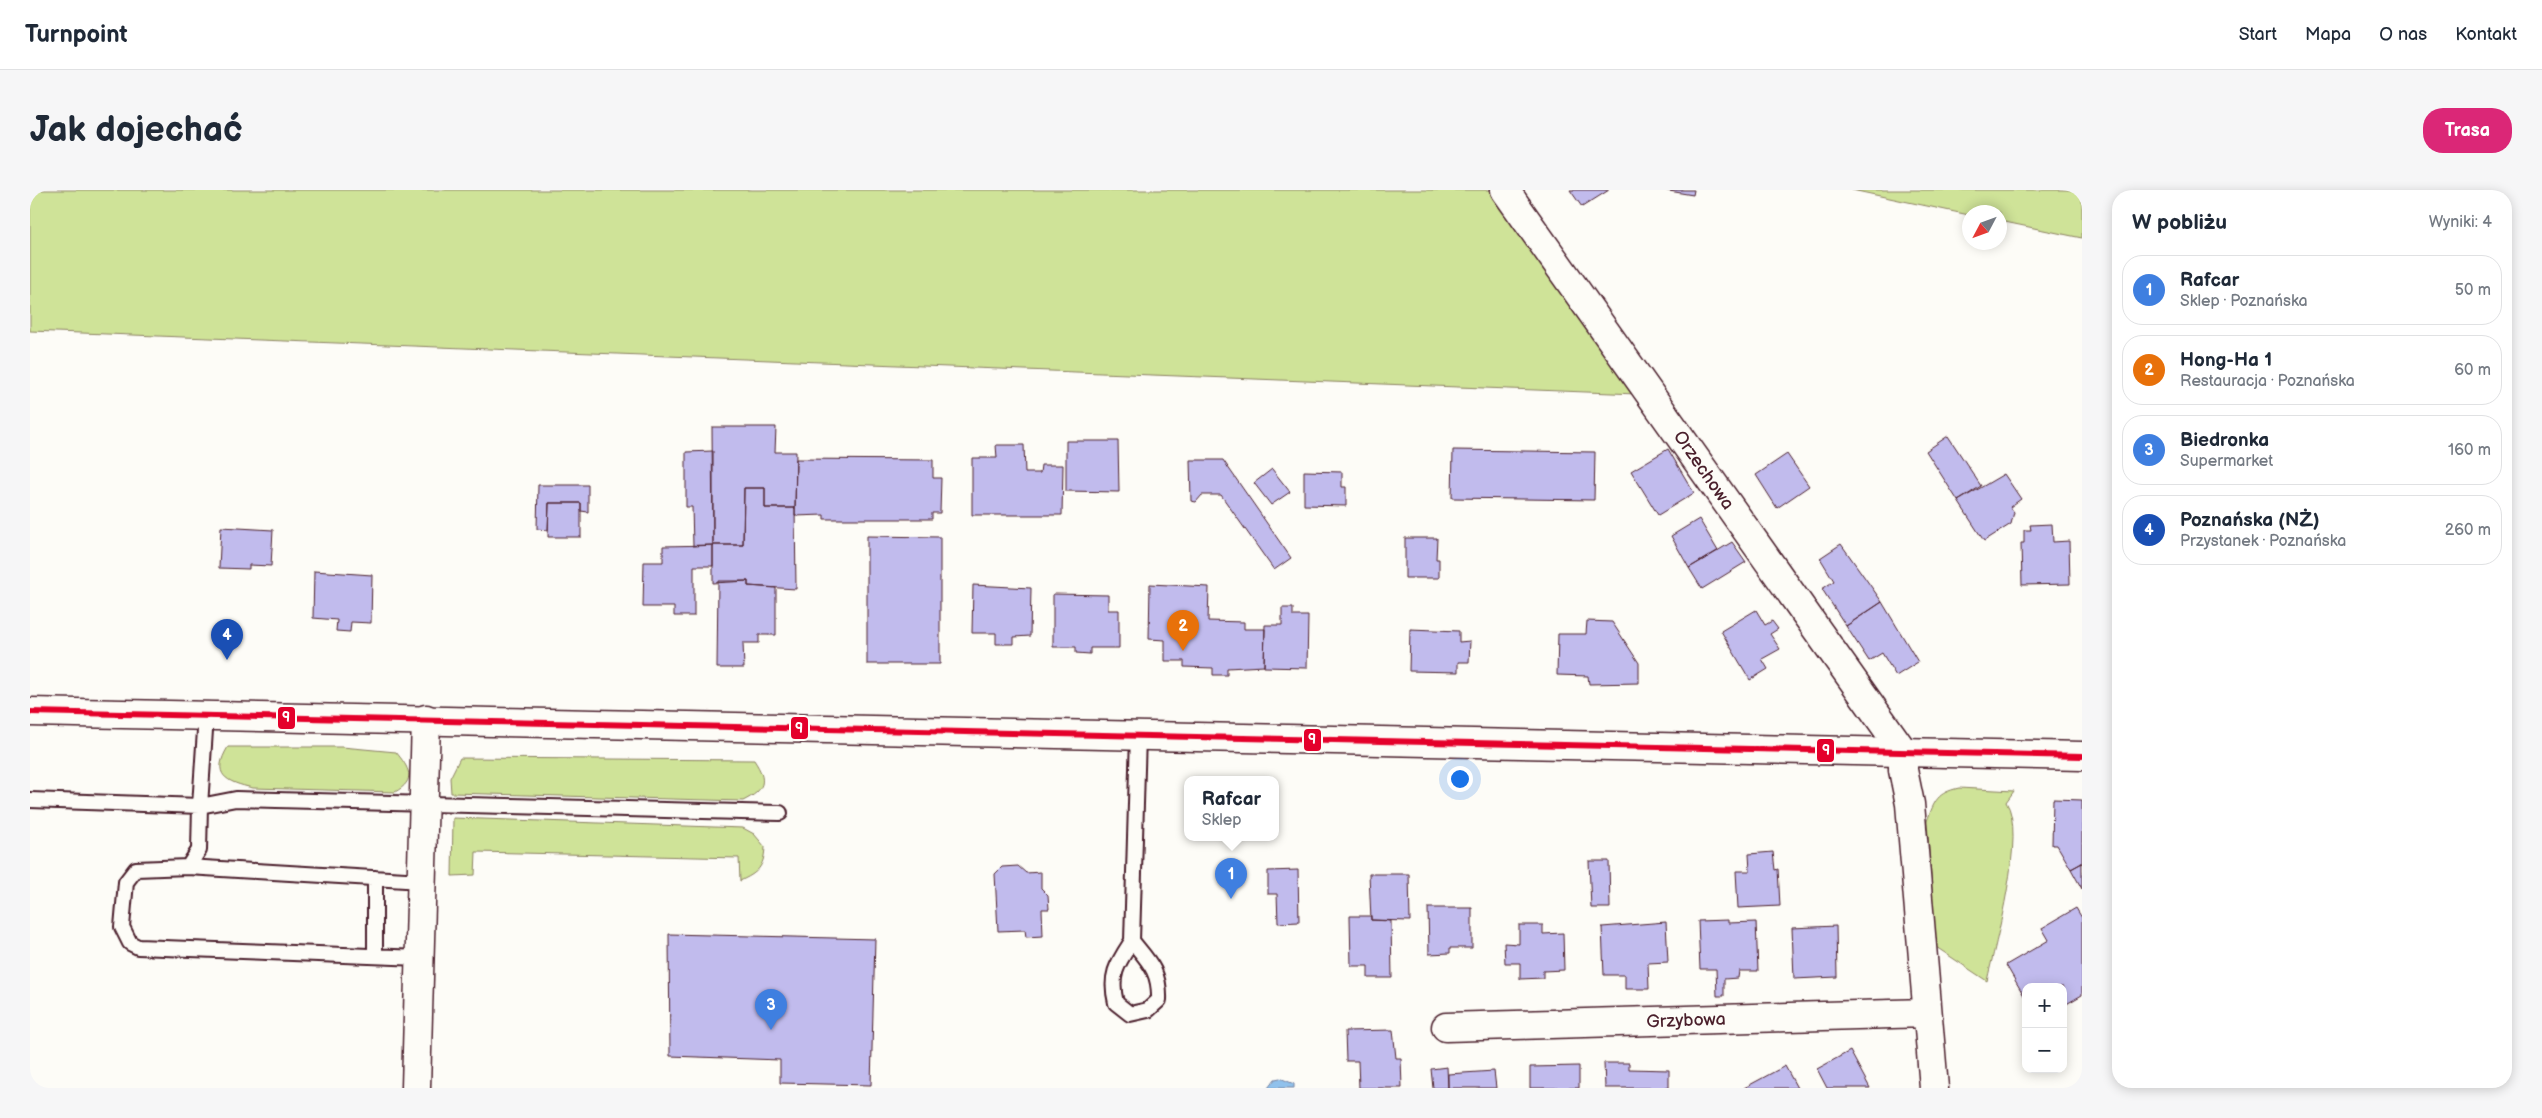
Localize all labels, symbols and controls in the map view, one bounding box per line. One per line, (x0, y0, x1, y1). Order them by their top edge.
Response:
text: Turnpoint (25, 20, 128, 49)
text: Start (2239, 24, 2277, 45)
text: Mapa (2305, 24, 2351, 45)
text: O nas (2379, 24, 2427, 45)
text: Kontakt (2455, 24, 2517, 45)
button: Trasa (2423, 108, 2512, 153)
text: Jak dojechać (30, 109, 243, 152)
north arrow (1962, 205, 2007, 250)
text: W pobliżu (2132, 210, 2227, 235)
text: Wyniki: 4 (2429, 213, 2492, 232)
text: Rafcar (2180, 269, 2239, 292)
text: 1 (2146, 281, 2152, 300)
text: 50 m (2455, 281, 2491, 300)
text: Sklep · Poznańska (2180, 292, 2308, 311)
text: Hong-Ha 1 (2180, 349, 2272, 372)
text: 2 (2144, 361, 2154, 380)
text: 60 m (2454, 361, 2491, 380)
text: Restauracja · Poznańska (2180, 372, 2355, 391)
street label: Orzechowa (1669, 427, 1738, 514)
text: Biedronka (2180, 429, 2269, 452)
text: 3 (2144, 441, 2154, 460)
text: 160 m (2448, 441, 2491, 460)
text: Supermarket (2180, 452, 2273, 471)
text: Poznańska (NŻ) (2180, 509, 2320, 532)
text: 4 (2144, 521, 2154, 540)
text: 260 m (2445, 521, 2491, 540)
text: Przystanek · Poznańska (2180, 532, 2346, 551)
pin: 2 (1167, 610, 1199, 651)
pin: 4 (211, 619, 243, 660)
line badge: 9 (277, 706, 296, 730)
text: 9 (282, 709, 290, 726)
line badge: 9 (790, 716, 809, 740)
text: 9 (795, 720, 803, 737)
line badge: 9 (1303, 728, 1322, 752)
text: 9 (1308, 731, 1316, 748)
line badge: 9 (1816, 738, 1835, 763)
text: 9 (1822, 742, 1830, 759)
your location (1447, 766, 1473, 792)
popup (1184, 776, 1279, 841)
text: Rafcar (1202, 788, 1261, 811)
text: Sklep (1202, 811, 1242, 830)
pin: 1 (1215, 858, 1247, 899)
map controls (2022, 983, 2067, 1073)
button: + (2022, 983, 2067, 1028)
pin: 3 (755, 989, 787, 1030)
street label: Grzybowa (1646, 1009, 1726, 1032)
button: − (2022, 1028, 2067, 1073)

